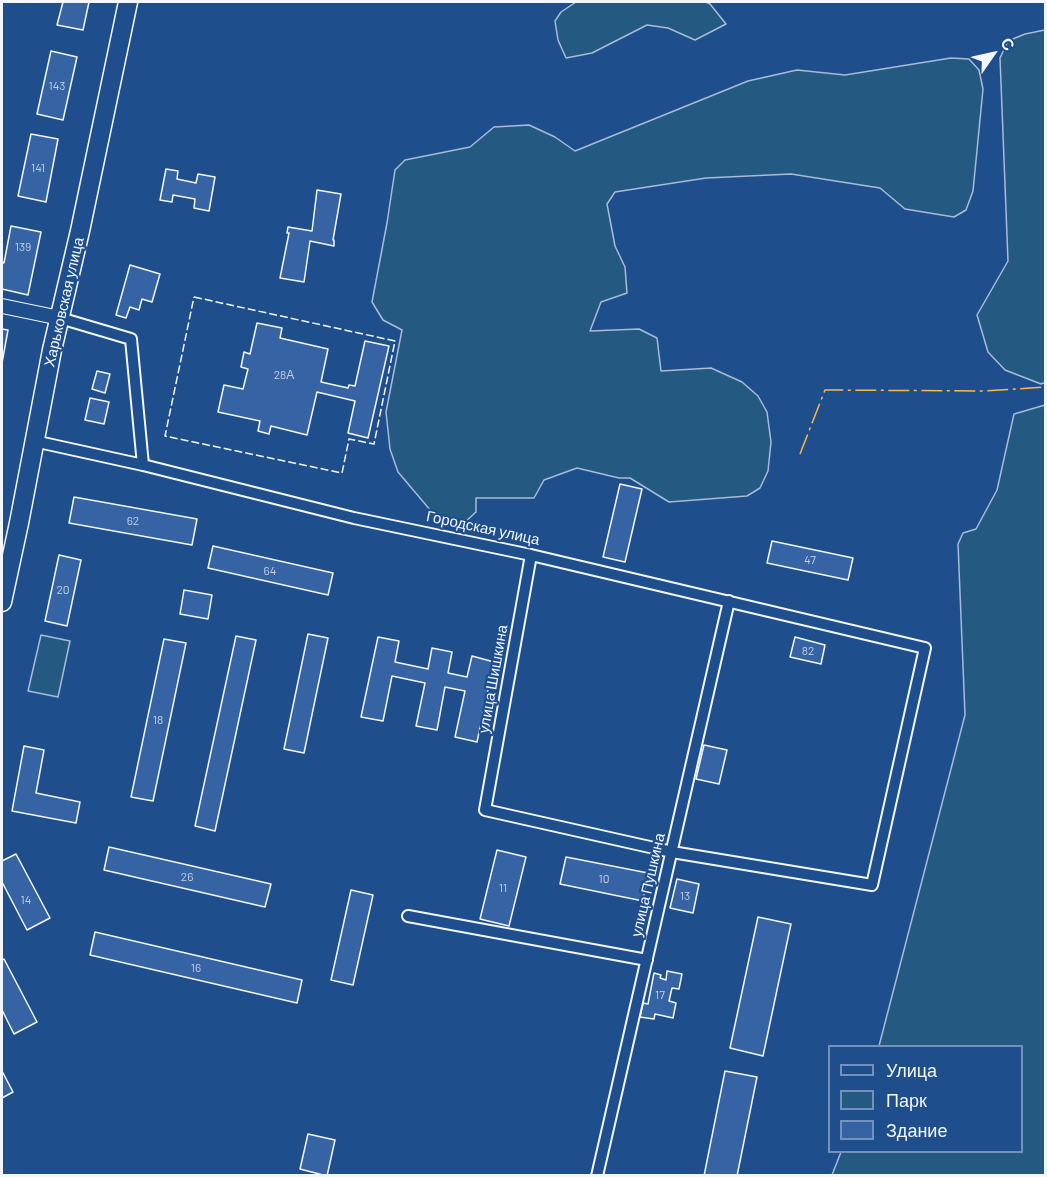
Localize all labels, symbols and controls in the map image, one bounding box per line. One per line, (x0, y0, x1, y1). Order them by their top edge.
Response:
north arrow (963, 24, 1023, 84)
text: С (997, 34, 1019, 54)
house number: 143 (49, 79, 65, 93)
house number: 141 (31, 161, 45, 175)
street label: Харьковская улица (40, 235, 88, 369)
house number: 139 (15, 240, 31, 254)
house number: 28А (274, 368, 294, 382)
street label: Городская улица (425, 507, 541, 549)
house number: 62 (127, 514, 139, 528)
house number: 47 (804, 553, 816, 567)
house number: 64 (264, 564, 276, 578)
house number: 20 (56, 583, 70, 597)
street label: улица Шишкина (475, 623, 511, 735)
house number: 82 (802, 644, 814, 658)
house number: 18 (153, 713, 163, 727)
street label: улица Пушкина (627, 831, 669, 939)
house number: 26 (181, 870, 193, 884)
house number: 10 (599, 872, 609, 886)
house number: 11 (499, 881, 507, 895)
house number: 13 (680, 889, 690, 903)
house number: 14 (21, 893, 31, 907)
house number: 16 (191, 961, 201, 975)
house number: 17 (655, 988, 665, 1002)
legend (828, 1045, 1023, 1153)
text: Улица (886, 1059, 937, 1081)
text: Парк (886, 1089, 927, 1111)
text: Здание (886, 1119, 947, 1141)

